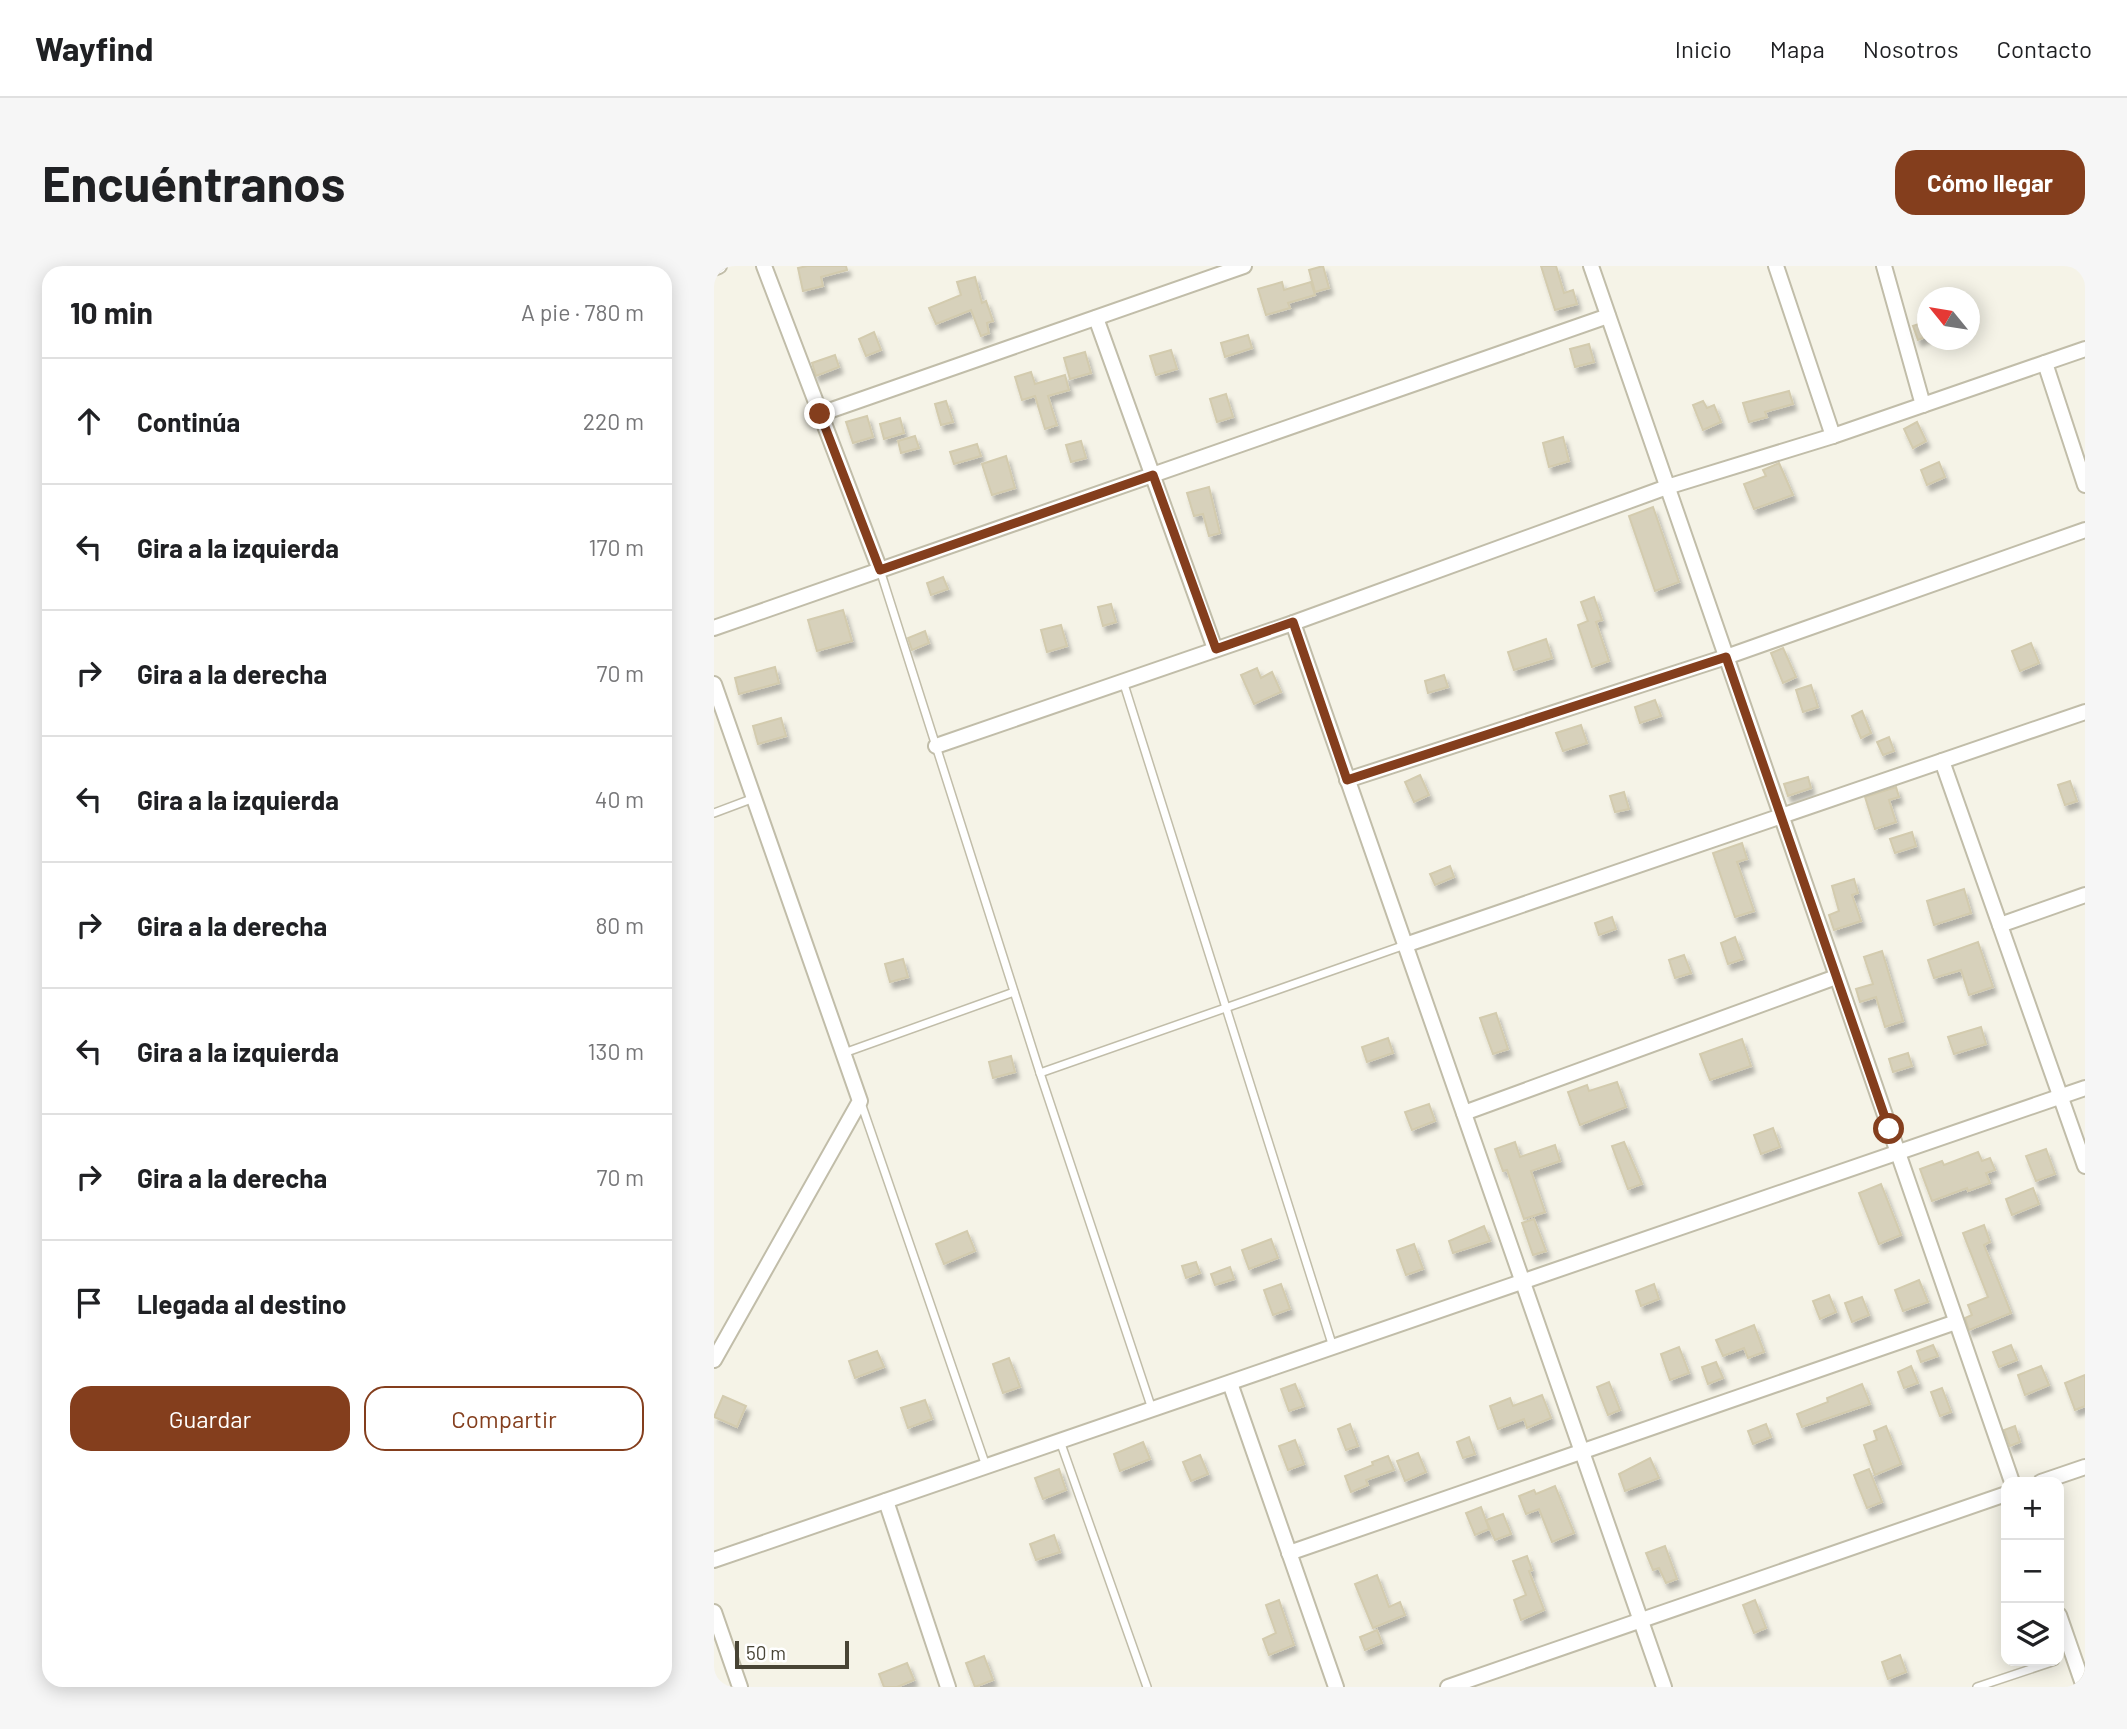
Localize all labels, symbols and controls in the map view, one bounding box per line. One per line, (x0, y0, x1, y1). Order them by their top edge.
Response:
text: Wayfind (35, 28, 153, 68)
text: Inicio (1675, 34, 1732, 63)
text: Mapa (1770, 34, 1825, 63)
text: Nosotros (1863, 34, 1959, 63)
text: Contacto (1997, 34, 2092, 63)
button: Cómo llegar (1895, 150, 2085, 215)
text: Encuéntranos (42, 153, 345, 212)
north arrow (1917, 287, 1980, 350)
text: 10 min (70, 294, 153, 330)
text: A pie · 780 m (521, 298, 644, 326)
route end (804, 398, 835, 429)
icon: ahead (70, 402, 108, 440)
text: Continúa (137, 406, 240, 437)
text: 220 m (583, 407, 644, 435)
icon: left (70, 528, 108, 566)
text: Gira a la izquierda (137, 532, 339, 563)
text: 170 m (588, 533, 644, 561)
icon: right (70, 654, 108, 692)
text: Gira a la derecha (137, 658, 327, 689)
text: 70 m (597, 659, 644, 687)
icon: left (70, 780, 108, 818)
text: Gira a la izquierda (137, 784, 339, 815)
text: 40 m (595, 785, 644, 813)
icon: right (70, 906, 108, 944)
text: Gira a la derecha (137, 910, 327, 941)
text: 80 m (595, 911, 644, 939)
icon: left (70, 1032, 108, 1070)
text: Gira a la izquierda (137, 1036, 339, 1067)
text: 130 m (587, 1037, 644, 1065)
route start (1873, 1113, 1904, 1144)
icon: right (70, 1158, 108, 1196)
text: Gira a la derecha (137, 1162, 327, 1193)
text: 70 m (597, 1163, 644, 1191)
icon: arrive (70, 1284, 108, 1322)
text: Llegada al destino (137, 1288, 346, 1319)
button: Guardar (70, 1386, 350, 1451)
button: Compartir (364, 1386, 644, 1451)
map controls (2001, 1477, 2064, 1666)
button: + (2001, 1477, 2064, 1540)
button: − (2001, 1540, 2064, 1603)
button: layers (2001, 1603, 2064, 1666)
scale bar (735, 1638, 849, 1670)
text: 50 m (746, 1641, 786, 1664)

